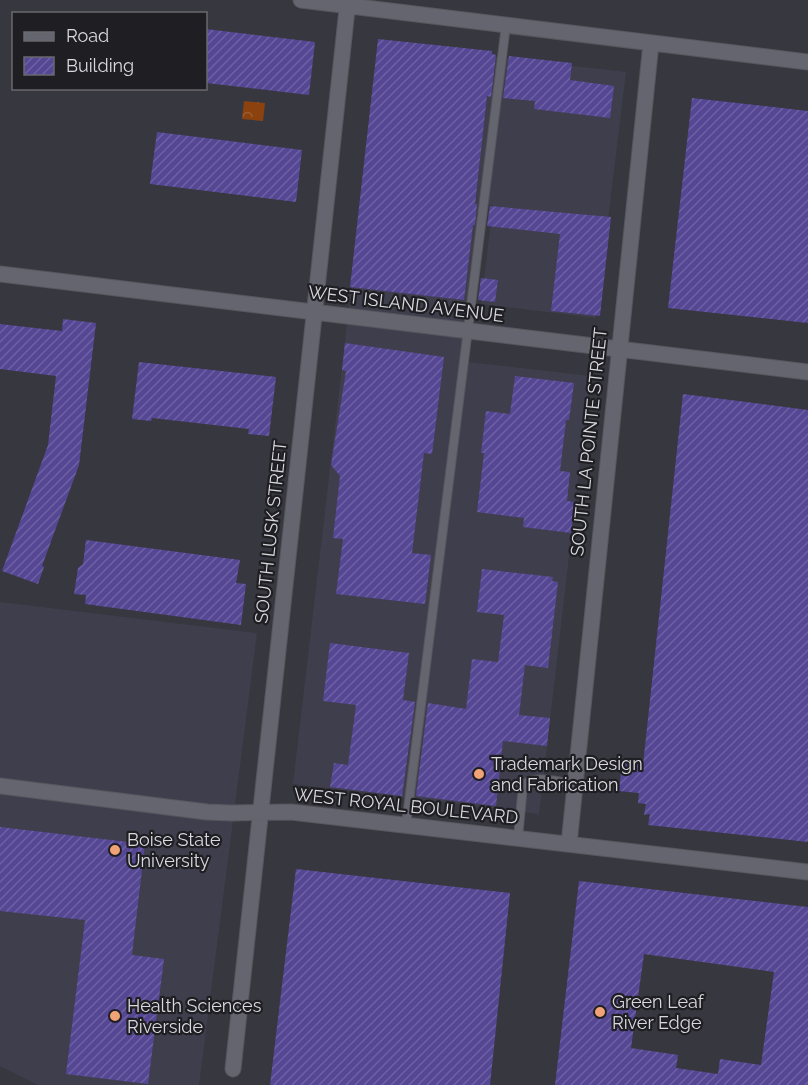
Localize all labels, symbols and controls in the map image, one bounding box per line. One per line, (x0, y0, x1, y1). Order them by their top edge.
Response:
legend (12, 12, 207, 90)
text: Road (66, 25, 109, 46)
text: Building (66, 55, 134, 76)
street label: WEST ISLAND AVENUE (307, 281, 505, 326)
street label: SOUTH LA POINTE STREET (566, 327, 611, 557)
street label: SOUTH LUSK STREET (250, 439, 291, 624)
place label: Trademark Design and Fabrication (491, 753, 643, 795)
marker: Trademark Design and Fabrication (472, 767, 486, 781)
street label: WEST ROYAL BOULEVARD (293, 783, 519, 828)
place label: Boise State University (127, 829, 221, 871)
marker: Boise State University (108, 843, 122, 857)
place label: Green Leaf River Edge (612, 991, 705, 1033)
place label: Health Sciences Riverside (127, 995, 262, 1037)
marker: Green Leaf River Edge (593, 1005, 607, 1019)
marker: Health Sciences Riverside (108, 1009, 122, 1023)

